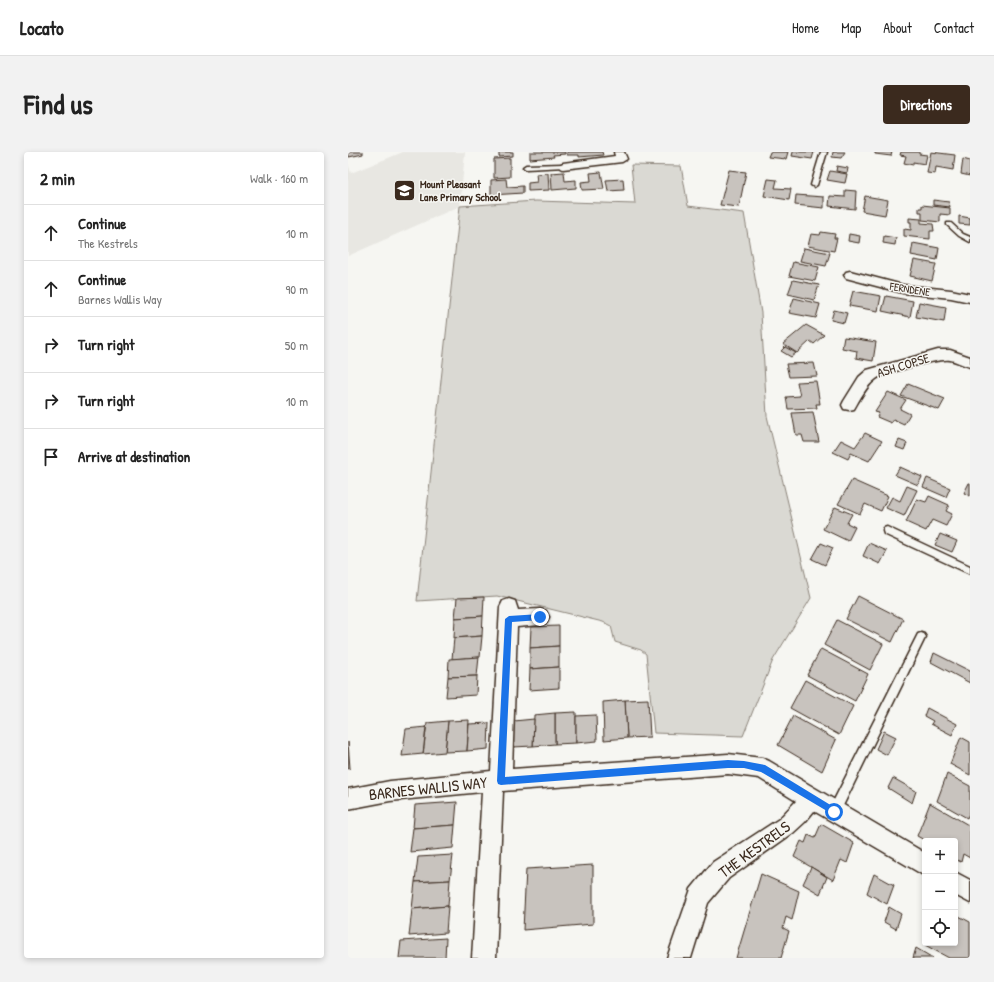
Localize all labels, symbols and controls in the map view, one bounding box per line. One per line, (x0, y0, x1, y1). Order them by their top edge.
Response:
text: Locato (20, 15, 64, 41)
text: Home (792, 18, 819, 37)
text: Map (841, 18, 861, 37)
text: About (883, 18, 912, 37)
text: Contact (934, 18, 974, 37)
text: Find us (24, 85, 93, 123)
button: Directions (883, 85, 970, 124)
text: 2 min (40, 167, 75, 190)
text: Walk · 160 m (250, 169, 308, 187)
school or university icon: Mount Pleasant Lane Primary School (392, 177, 418, 203)
place label: Mount Pleasant Lane Primary School (420, 177, 502, 205)
text: Continue (78, 213, 126, 234)
icon: ahead (40, 222, 62, 244)
text: 10 m (286, 224, 308, 242)
text: The Kestrels (78, 234, 138, 252)
text: Continue (78, 269, 126, 290)
icon: ahead (40, 278, 62, 300)
street label: FERNDENE (888, 279, 931, 299)
text: 90 m (286, 280, 308, 298)
text: Barnes Wallis Way (78, 290, 162, 308)
icon: right (40, 334, 62, 356)
text: Turn right (78, 334, 134, 355)
text: 50 m (285, 336, 308, 354)
street label: ASH COPSE (875, 348, 932, 381)
icon: right (40, 390, 62, 412)
text: Turn right (78, 390, 134, 411)
text: 10 m (286, 392, 308, 410)
icon: arrive (40, 446, 62, 468)
text: Arrive at destination (78, 446, 190, 467)
route end (531, 608, 549, 626)
street label: BARNES WALLIS WAY (368, 771, 488, 805)
route start (825, 803, 843, 821)
street label: THE KESTRELS (714, 815, 795, 882)
map controls (922, 838, 958, 946)
button: + (922, 838, 958, 874)
button: − (922, 874, 958, 910)
button: locate (922, 910, 958, 946)

